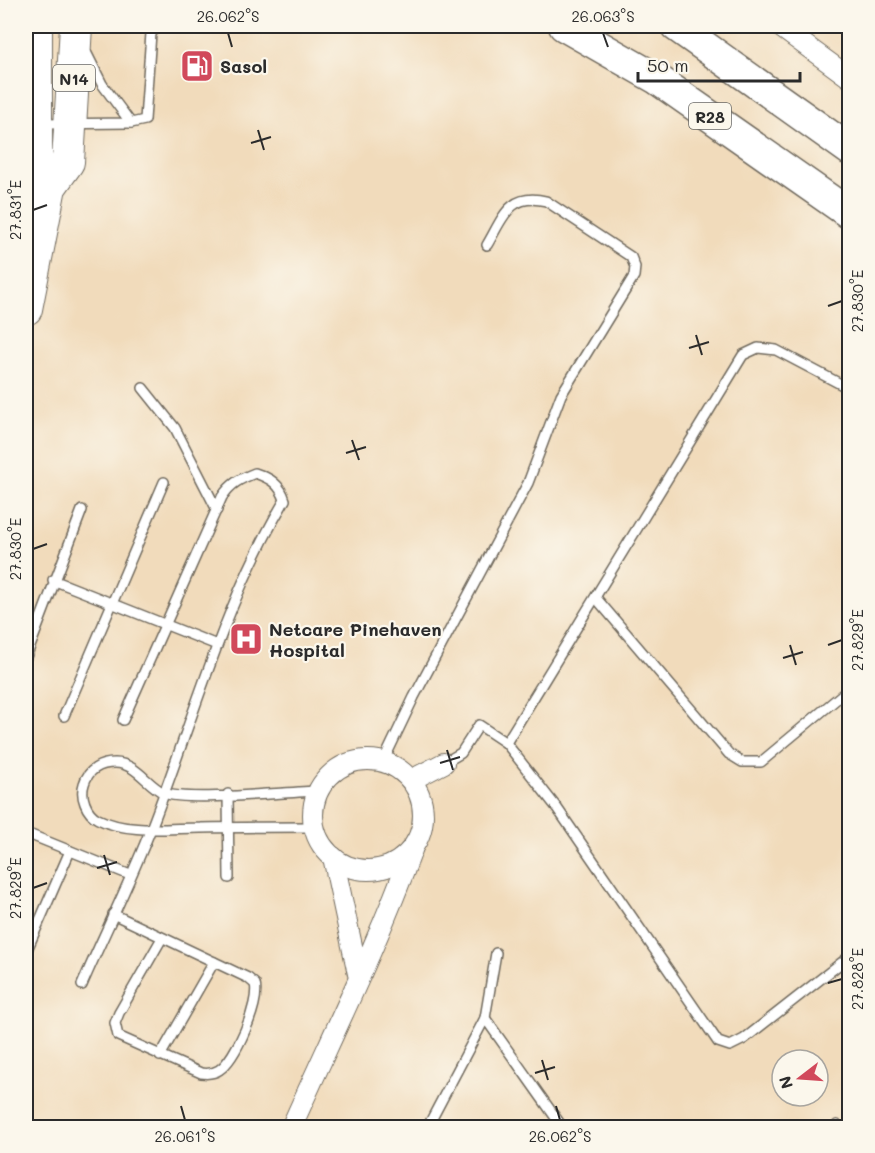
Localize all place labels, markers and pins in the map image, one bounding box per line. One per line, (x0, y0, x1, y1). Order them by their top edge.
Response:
fuel station icon: Sasol (179, 48, 215, 84)
place label: Sasol (220, 54, 267, 78)
place label: Netcare Pinehaven Hospital (269, 617, 442, 662)
hospital icon: Netcare Pinehaven Hospital (228, 621, 264, 657)

